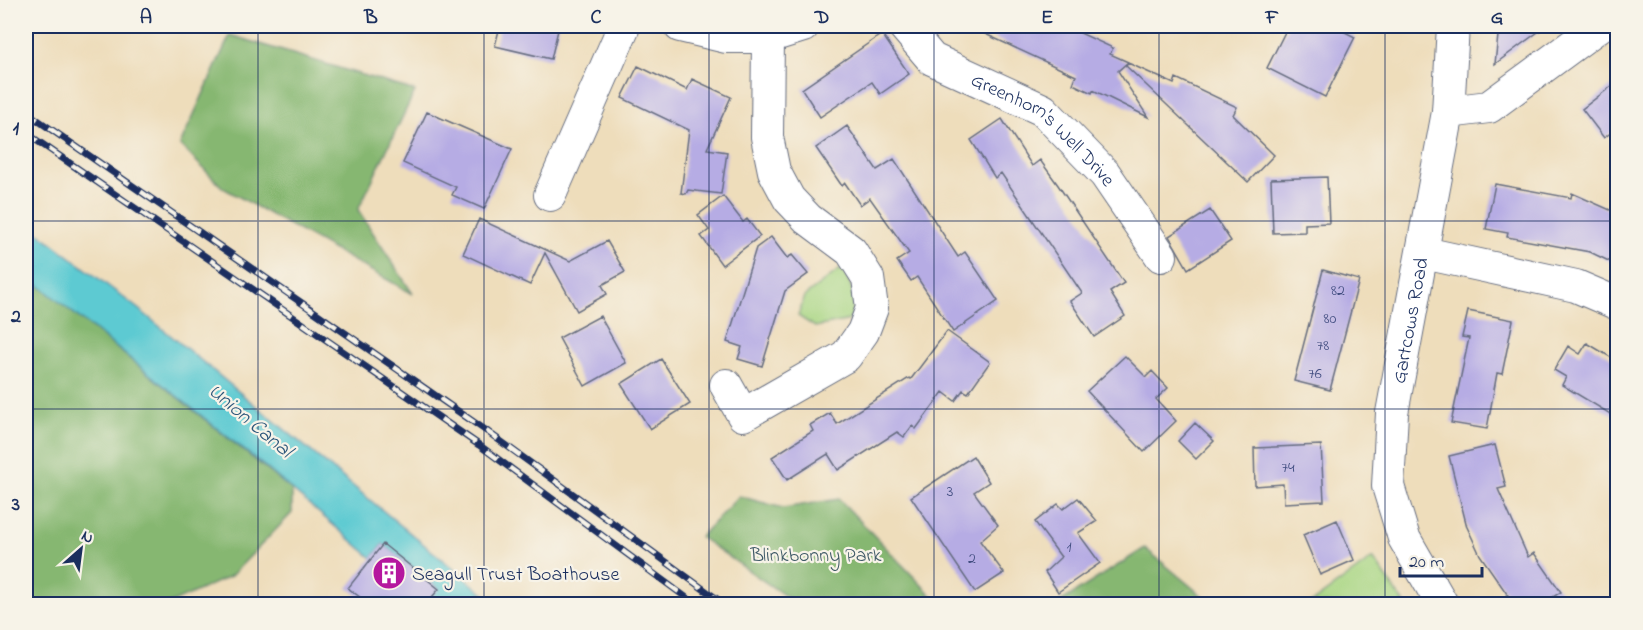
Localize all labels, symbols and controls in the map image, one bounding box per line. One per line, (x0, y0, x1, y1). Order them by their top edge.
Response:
text: A (140, 4, 152, 33)
text: B (363, 4, 378, 33)
text: C (591, 4, 602, 33)
text: D (814, 4, 829, 33)
text: E (1041, 4, 1053, 33)
text: F (1265, 4, 1279, 33)
text: G (1491, 4, 1504, 33)
street label: Greenhorn's Well Drive (966, 67, 1121, 193)
text: 1 (13, 115, 20, 144)
street label: Gartcows Road (1386, 255, 1438, 386)
house number: 82 (1331, 279, 1345, 303)
text: 2 (10, 303, 21, 332)
house number: 80 (1324, 307, 1337, 331)
house number: 78 (1317, 334, 1329, 358)
house number: 76 (1308, 362, 1322, 386)
water label: Union Canal (201, 377, 300, 467)
house number: 74 (1281, 456, 1295, 480)
house number: 3 (947, 480, 953, 504)
text: 3 (11, 491, 20, 520)
north arrow (51, 519, 111, 579)
text: N (77, 524, 98, 551)
house number: 1 (1066, 535, 1072, 559)
scale bar (1400, 540, 1482, 578)
park label: Blinkbonny Park (750, 542, 882, 571)
house number: 2 (968, 547, 976, 571)
text: 20 m (1409, 550, 1444, 576)
building icon: Seagull Trust Boathouse (371, 555, 407, 591)
place label: Seagull Trust Boathouse (412, 561, 619, 591)

